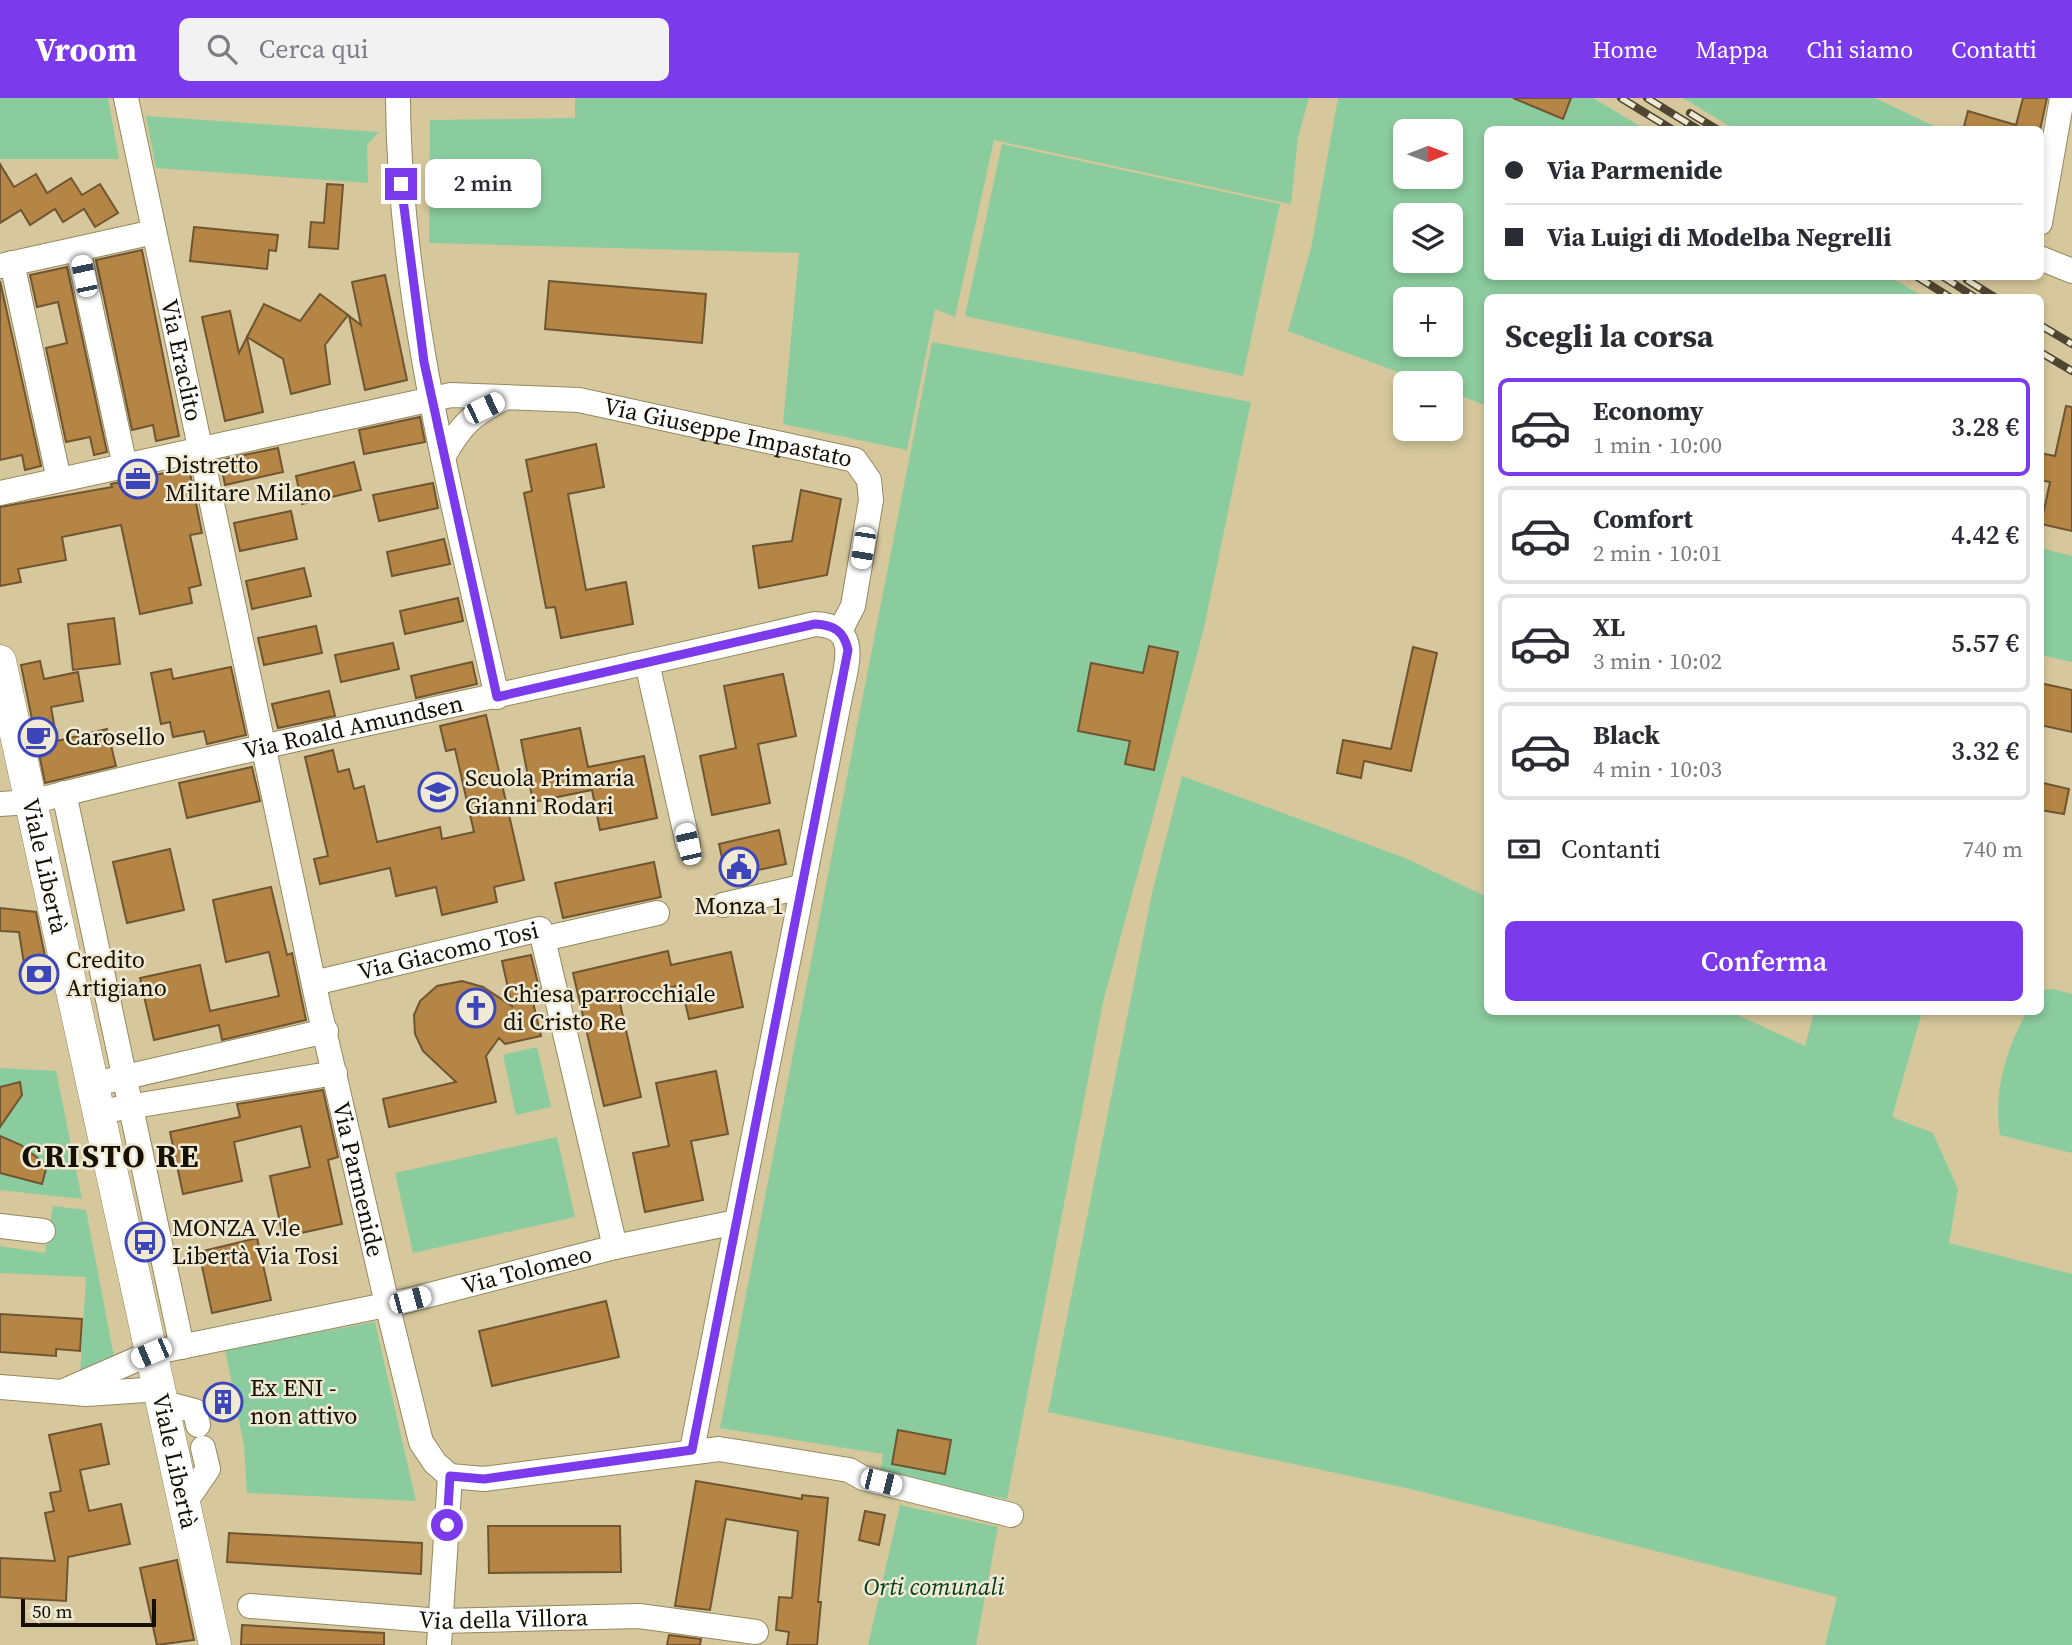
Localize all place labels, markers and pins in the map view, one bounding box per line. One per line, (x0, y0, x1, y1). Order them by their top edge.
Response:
place label: Distretto Militare Milano (165, 448, 331, 509)
office icon: Distretto Militare Milano (117, 458, 159, 500)
cafe icon: Carosello (17, 716, 59, 758)
place label: Carosello (65, 720, 165, 753)
place label: Scuola Primaria Gianni Rodari (465, 761, 636, 822)
school or university icon: Scuola Primaria Gianni Rodari (417, 771, 459, 813)
public building icon: Monza 1 (718, 846, 760, 888)
place label: Monza 1 (694, 889, 784, 922)
place label: Credito Artigiano (66, 943, 167, 1004)
bank icon: Credito Artigiano (18, 953, 60, 995)
place label: Chiesa parrocchiale di Cristo Re (503, 977, 716, 1038)
church icon: Chiesa parrocchiale di Cristo Re (455, 987, 497, 1029)
place label: MONZA V.le Libertà Via Tosi (172, 1211, 339, 1272)
bus stop icon: MONZA V.le Libertà Via Tosi (124, 1221, 166, 1263)
place label: Ex ENI - non attivo (250, 1371, 358, 1432)
building icon: Ex ENI - non attivo (202, 1381, 244, 1423)

